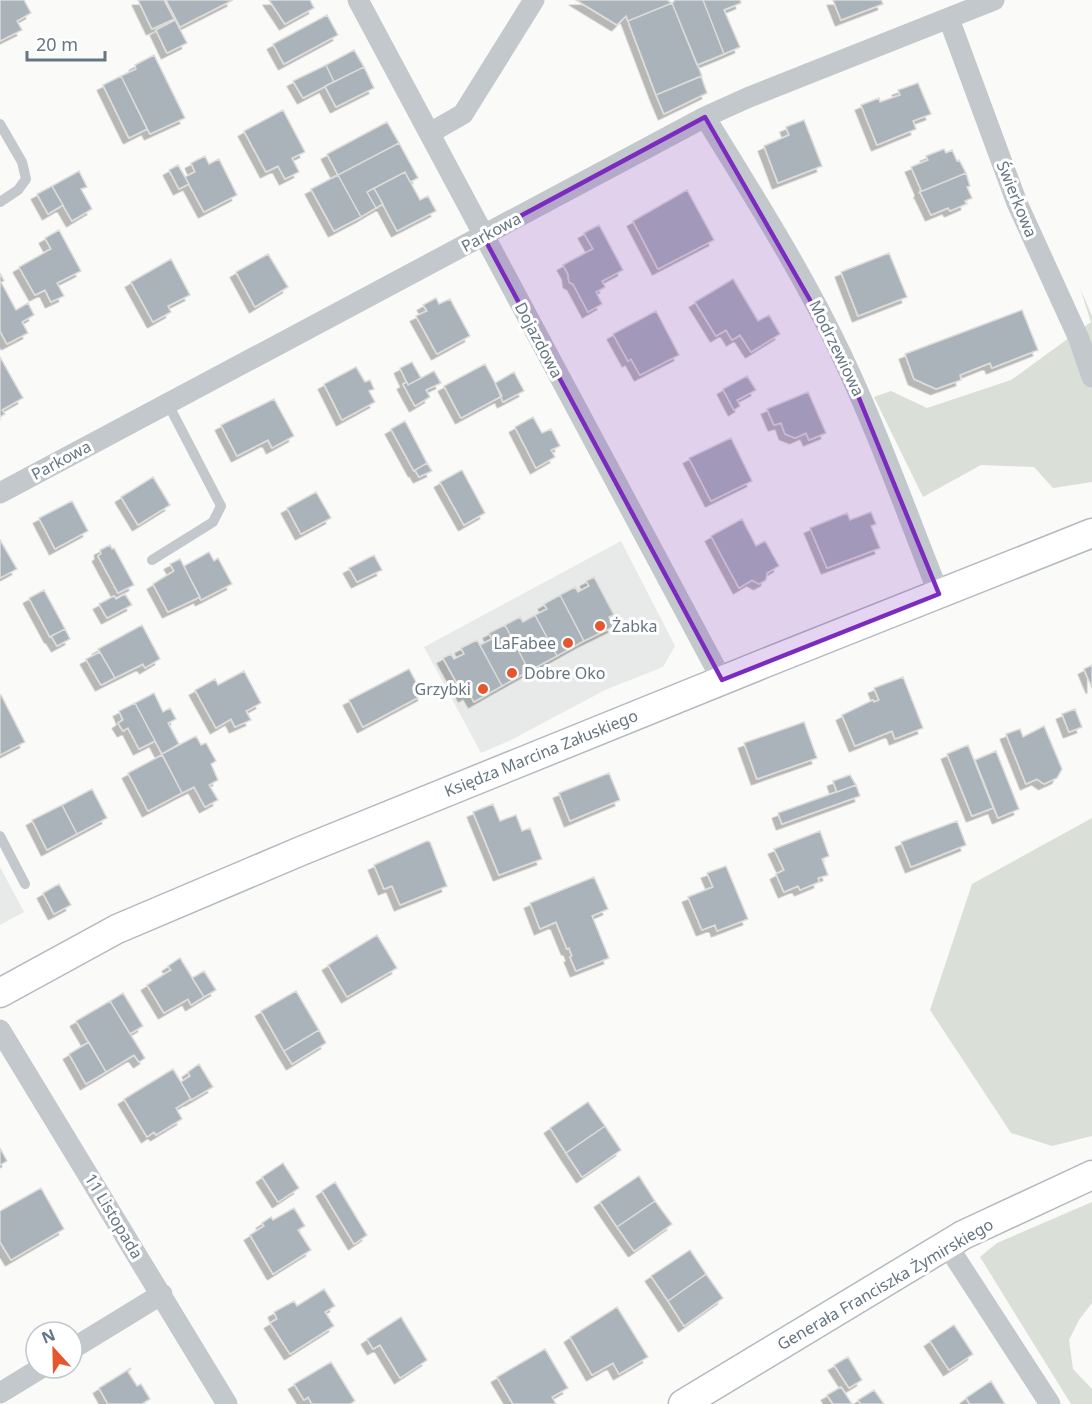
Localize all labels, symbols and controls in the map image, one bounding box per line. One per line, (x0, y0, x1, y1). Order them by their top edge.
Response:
scale bar (27, 24, 105, 62)
text: 20 m (36, 32, 78, 56)
street label: Świerkowa (992, 158, 1042, 240)
street label: Parkowa (457, 207, 525, 257)
street label: Modrzewiowa (804, 296, 870, 400)
street label: Dojazdowa (510, 298, 568, 382)
street label: Parkowa (27, 435, 95, 485)
place label: Żabka (612, 615, 658, 637)
marker: Żabka (593, 619, 607, 633)
place label: LaFabee (493, 632, 556, 654)
marker: LaFabee (561, 636, 575, 650)
place label: Dobre Oko (524, 662, 605, 684)
marker: Dobre Oko (505, 666, 519, 680)
place label: Grzybki (415, 678, 471, 700)
marker: Grzybki (476, 682, 490, 696)
street label: Księdza Marcina Załuskiego (441, 704, 641, 802)
street label: 11 Listopada (80, 1169, 148, 1263)
street label: Generała Franciszka Żymirskiego (773, 1213, 997, 1355)
north arrow (24, 1320, 84, 1380)
text: N (38, 1323, 59, 1349)

